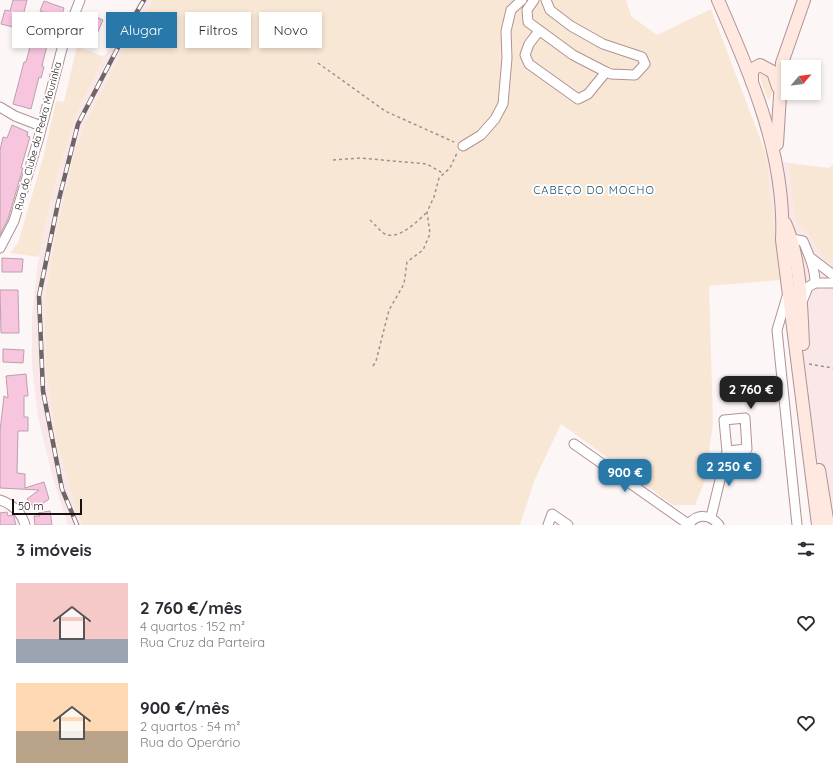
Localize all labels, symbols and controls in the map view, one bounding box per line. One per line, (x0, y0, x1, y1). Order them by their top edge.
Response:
chip: Comprar (12, 12, 98, 48)
chip: Alugar (106, 12, 177, 48)
chip: Filtros (185, 12, 251, 48)
chip: Novo (259, 12, 322, 48)
street label: Rua do Clube da Pedra Mourinha (12, 60, 64, 212)
north arrow (781, 60, 821, 100)
map controls (781, 60, 821, 100)
district label: CABEÇO DO MOCHO (533, 183, 655, 197)
pin: 2 760 € (714, 376, 788, 410)
text: 2 760 € (729, 381, 773, 397)
pin: 2 250 € (692, 453, 766, 487)
text: 2 250 € (706, 458, 752, 474)
pin: 900 € (597, 459, 653, 493)
text: 900 € (607, 464, 643, 480)
scale bar (12, 497, 82, 516)
text: 50 m (18, 499, 44, 513)
icon: filters (795, 538, 817, 560)
text: 3 imóveis (16, 539, 92, 560)
text: 2 760 €/mês (140, 597, 242, 618)
icon: home (48, 599, 96, 647)
icon: heart (795, 612, 817, 634)
text: 4 quartos · 152 m² (140, 618, 245, 634)
text: Rua Cruz da Parteira (140, 634, 265, 650)
text: 900 €/mês (140, 697, 230, 718)
icon: home (48, 699, 96, 747)
icon: heart (795, 712, 817, 734)
text: 2 quartos · 54 m² (140, 718, 240, 734)
text: Rua do Operário (140, 734, 240, 750)

